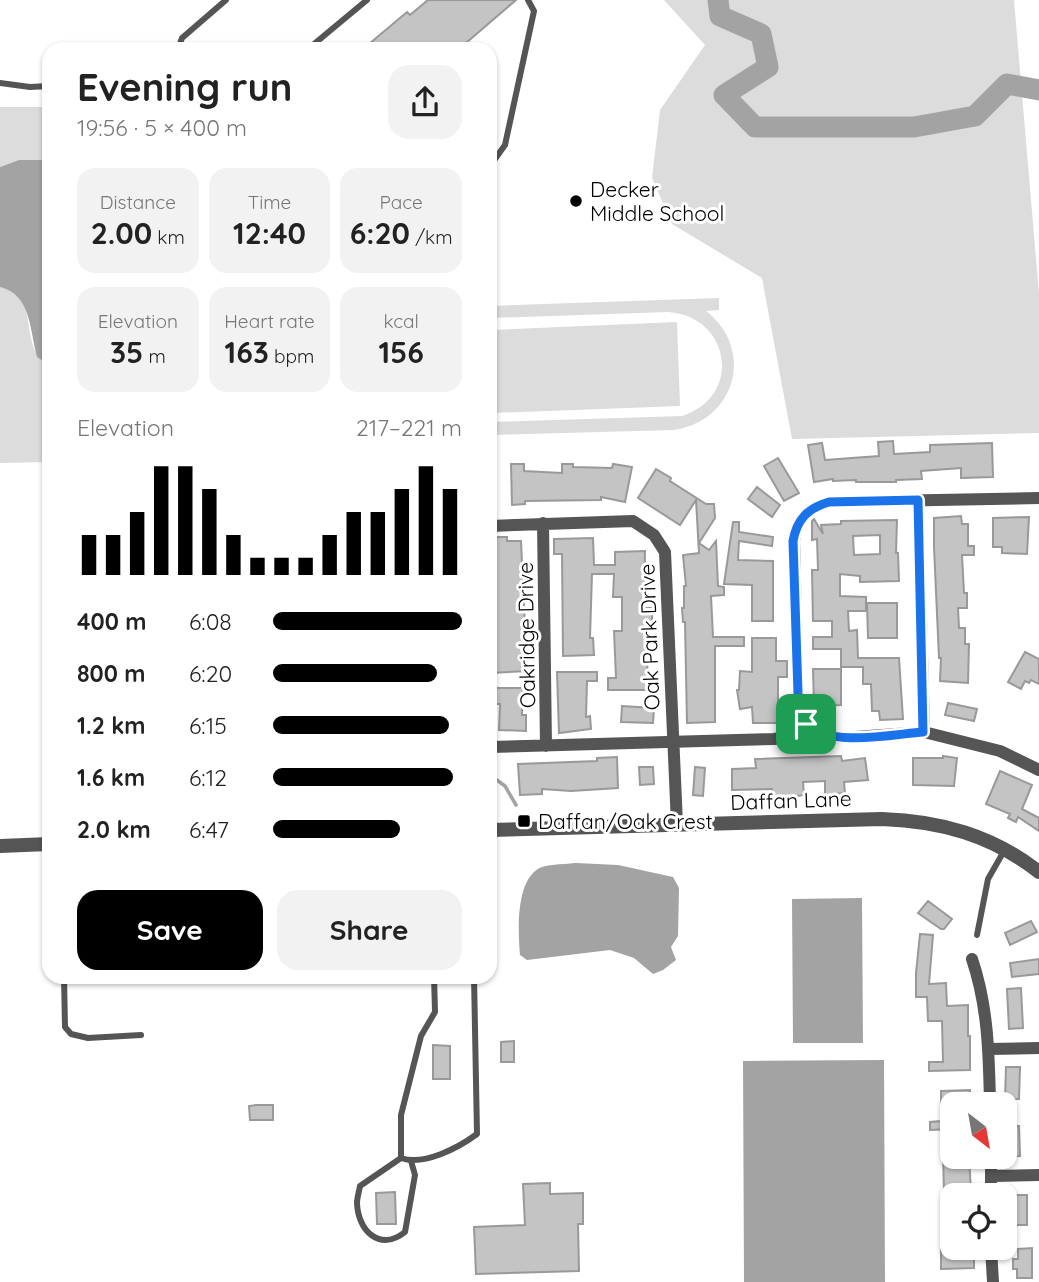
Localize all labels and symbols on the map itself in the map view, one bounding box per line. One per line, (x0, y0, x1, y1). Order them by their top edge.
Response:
place label: Decker Middle School (590, 176, 724, 226)
marker: Decker Middle School (568, 193, 584, 209)
street label: Oakridge Drive (512, 562, 540, 708)
street label: Oak Park Drive (633, 563, 665, 711)
pin (776, 694, 836, 754)
street label: Daffan Lane (730, 785, 852, 815)
place label: Daffan/Oak Crest (538, 808, 713, 834)
marker: Daffan/Oak Crest (516, 813, 532, 829)
north arrow (940, 1092, 1017, 1169)

